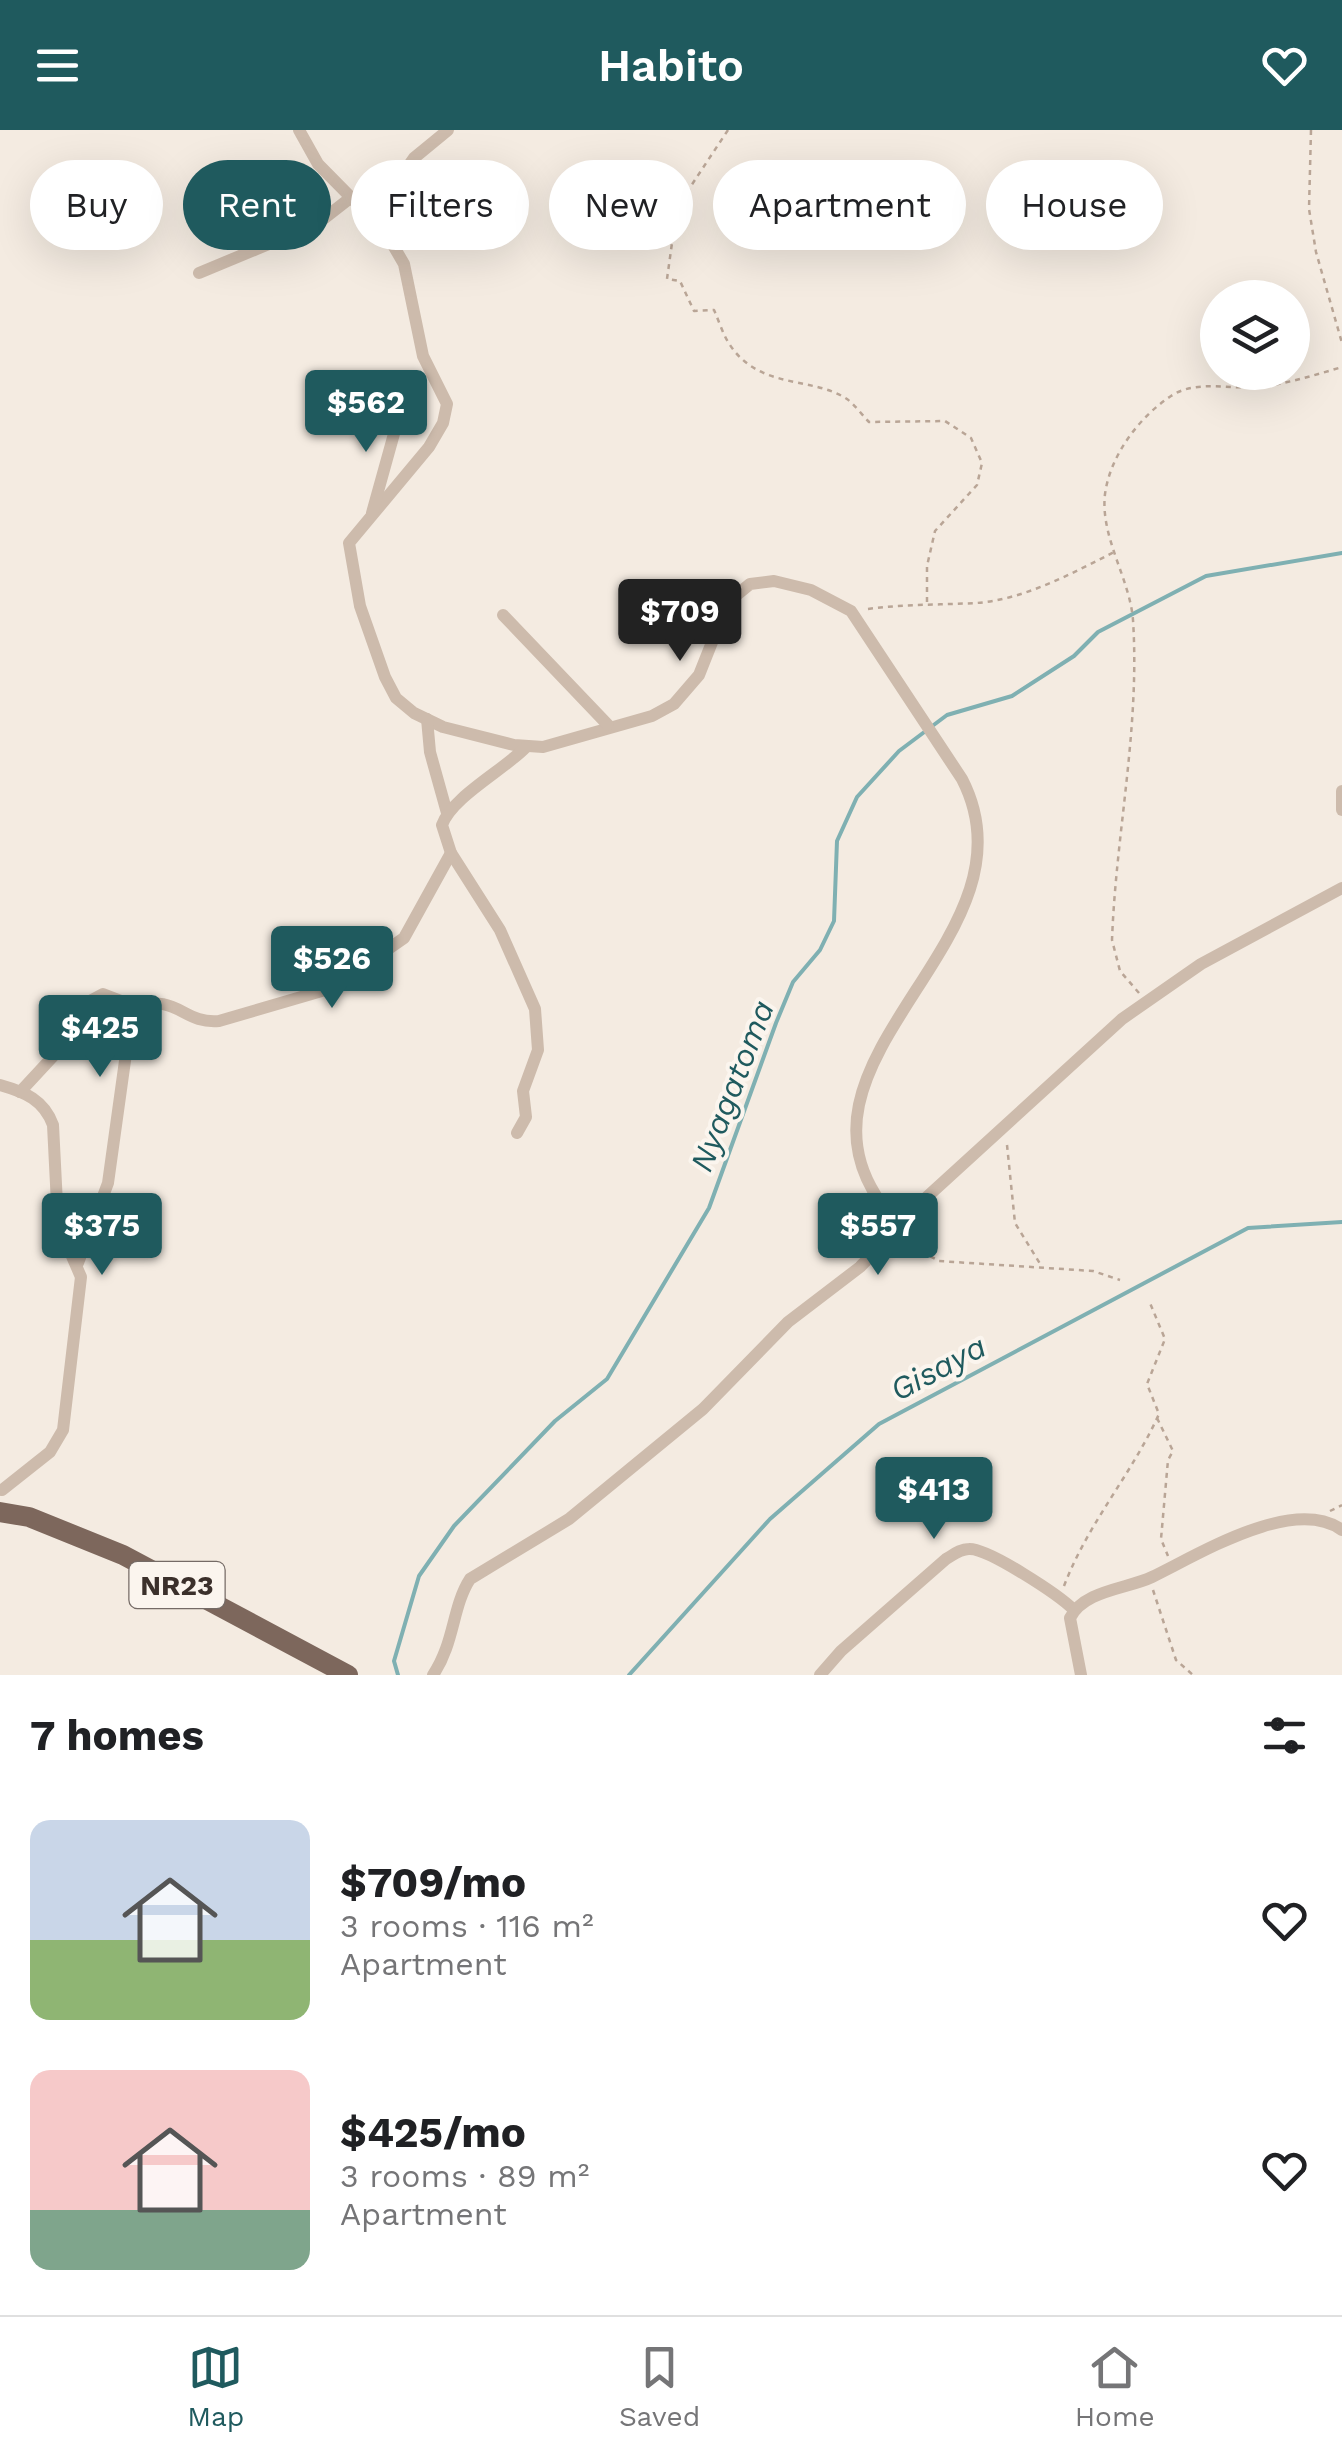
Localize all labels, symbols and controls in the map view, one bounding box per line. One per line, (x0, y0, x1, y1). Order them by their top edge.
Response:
icon: menu (30, 38, 85, 93)
icon: heart (1257, 38, 1312, 93)
text: Habito (598, 39, 744, 92)
chip: Buy (30, 160, 163, 250)
chip: Rent (183, 160, 331, 250)
chip: Filters (351, 160, 529, 250)
chip: New (549, 160, 693, 250)
chip: Apartment (713, 160, 966, 250)
chip: House (986, 160, 1163, 250)
map controls (1200, 280, 1310, 390)
button: layers (1200, 280, 1310, 390)
pin: $562 (307, 370, 425, 455)
text: $562 (327, 383, 405, 421)
pin: $709 (621, 579, 739, 664)
text: $709 (640, 592, 720, 630)
pin: $526 (273, 926, 391, 1011)
text: $526 (293, 939, 371, 977)
pin: $425 (41, 995, 159, 1080)
water label: Nyagatoma (682, 995, 782, 1177)
text: $425 (61, 1008, 139, 1046)
pin: $375 (43, 1193, 161, 1278)
pin: $557 (819, 1193, 937, 1278)
text: $375 (64, 1206, 140, 1244)
text: $557 (840, 1206, 916, 1244)
water label: Gisaya (884, 1327, 992, 1409)
pin: $413 (875, 1457, 993, 1542)
text: $413 (897, 1470, 971, 1508)
road number: NR23 (130, 1562, 224, 1608)
icon: filters (1257, 1708, 1312, 1763)
text: 7 homes (30, 1711, 204, 1760)
text: $709/mo (340, 1858, 526, 1907)
icon: home (110, 1860, 230, 1980)
icon: heart (1257, 1893, 1312, 1948)
text: 3 rooms · 116 m² (340, 1907, 594, 1945)
text: Apartment (340, 1945, 507, 1983)
text: $425/mo (340, 2108, 526, 2157)
icon: home (110, 2110, 230, 2230)
icon: heart (1257, 2143, 1312, 2198)
text: 3 rooms · 89 m² (340, 2157, 589, 2195)
text: Apartment (340, 2195, 507, 2233)
tab: Map (187, 2340, 244, 2433)
tab: Saved (619, 2340, 700, 2433)
tab: Home (1075, 2340, 1155, 2433)

